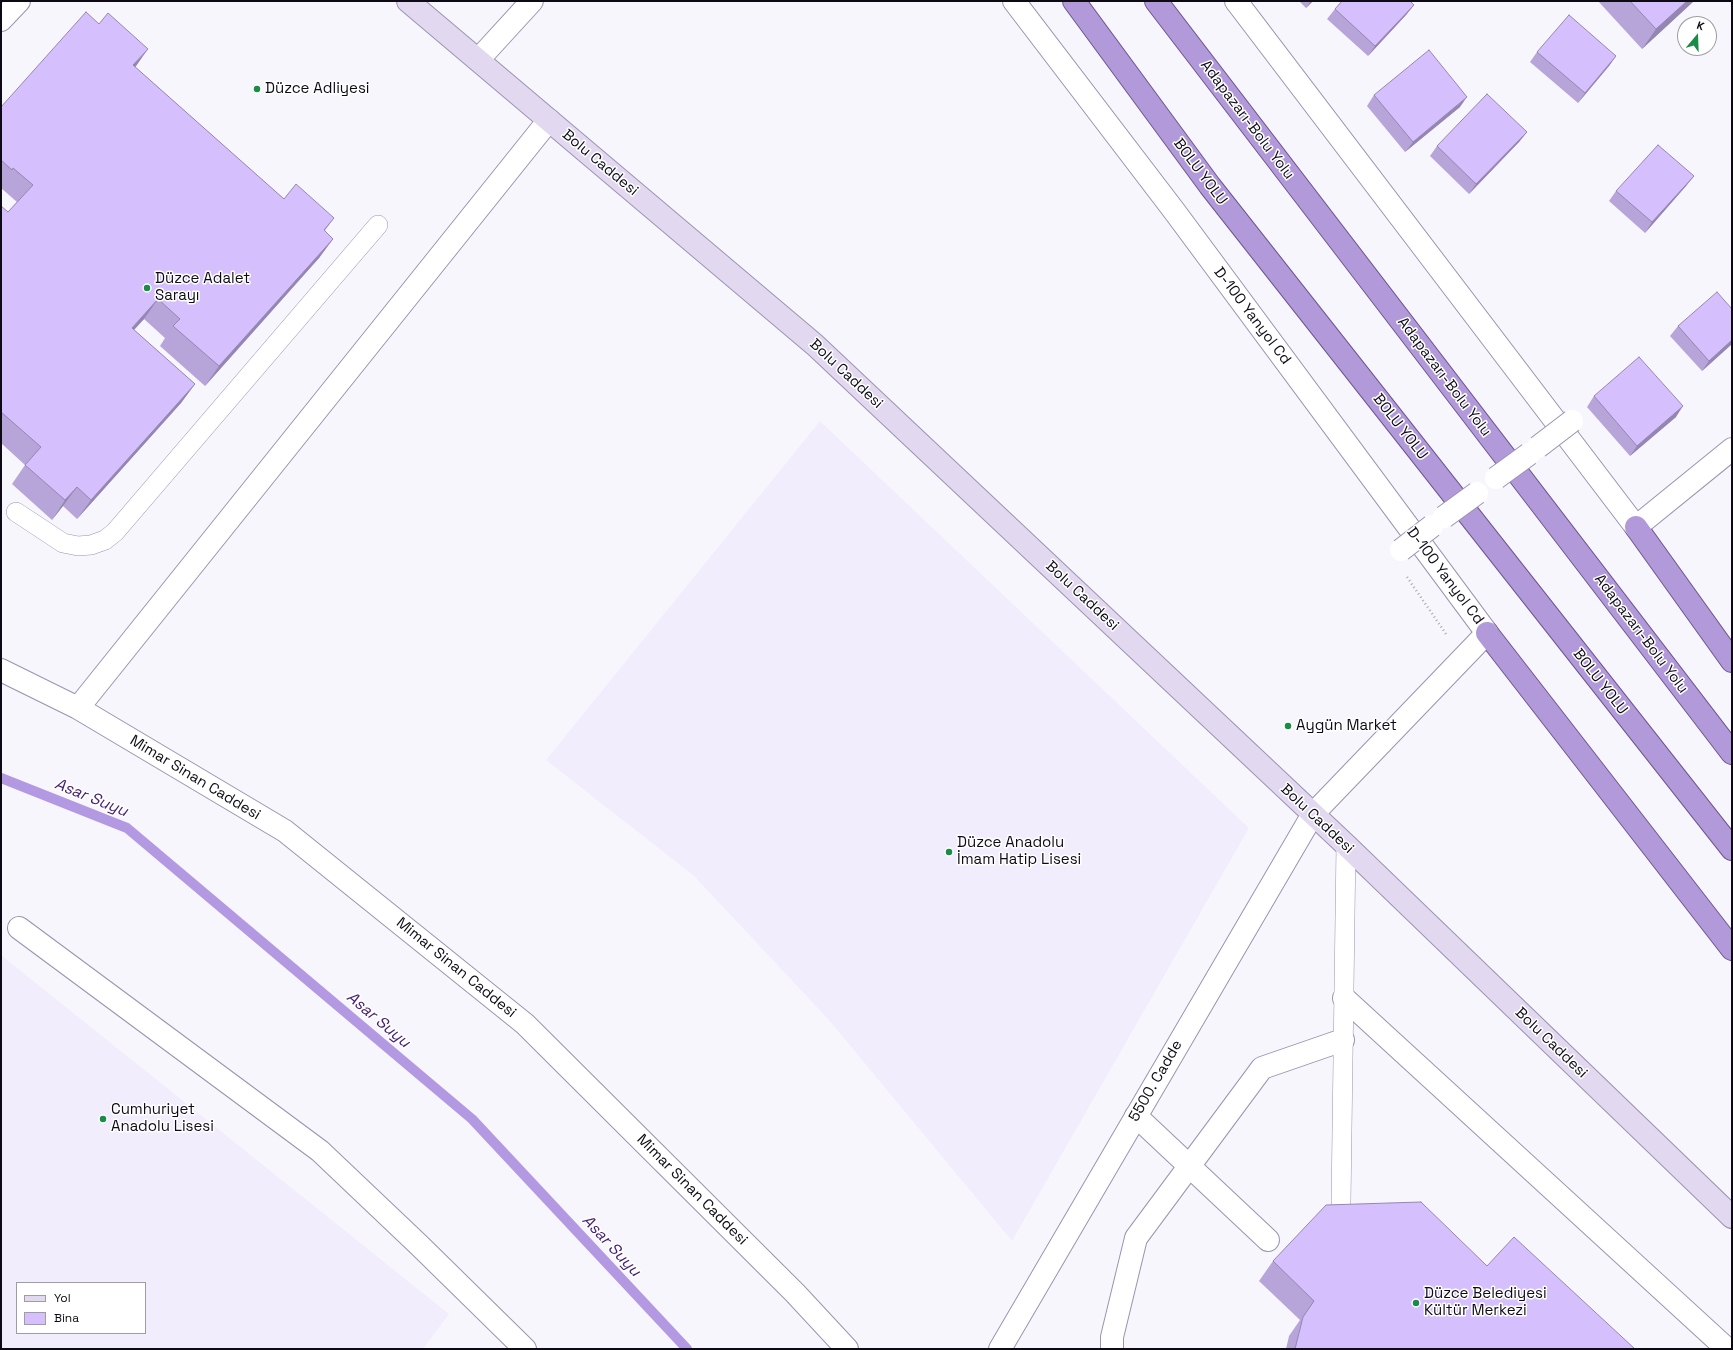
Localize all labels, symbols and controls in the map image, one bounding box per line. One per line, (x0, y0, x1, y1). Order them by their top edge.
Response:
north arrow (1677, 16, 1717, 56)
text: K (1695, 18, 1706, 33)
street label: Adapazarı-Bolu Yolu (1196, 57, 1298, 183)
place label: Düzce Adliyesi (265, 80, 369, 98)
marker: Düzce Adliyesi (252, 84, 262, 94)
street label: Bolu Caddesi (558, 126, 642, 200)
street label: BOLU YOLU (1169, 135, 1231, 209)
street label: D-100 Yanyol Cd (1210, 264, 1294, 368)
place label: Düzce Adalet Sarayı (155, 270, 250, 305)
marker: Düzce Adalet Sarayı (142, 283, 152, 293)
street label: Adapazarı-Bolu Yolu (1393, 314, 1495, 440)
street label: Bolu Caddesi (806, 335, 886, 413)
street label: BOLU YOLU (1369, 391, 1431, 463)
street label: D-100 Yanyol Cd (1403, 524, 1487, 628)
street label: Bolu Caddesi (1042, 557, 1122, 635)
street label: Adapazarı-Bolu Yolu (1590, 571, 1692, 697)
street label: BOLU YOLU (1569, 646, 1631, 718)
place label: Aygün Market (1296, 717, 1397, 735)
marker: Aygün Market (1283, 721, 1293, 731)
street label: Mimar Sinan Caddesi (126, 732, 264, 824)
water label: Asar Suyu (52, 775, 130, 821)
street label: Bolu Caddesi (1277, 780, 1357, 858)
place label: Düzce Anadolu İmam Hatip Lisesi (957, 834, 1081, 869)
marker: Düzce Anadolu İmam Hatip Lisesi (944, 847, 954, 857)
street label: Mimar Sinan Caddesi (392, 914, 520, 1022)
water label: Asar Suyu (342, 988, 414, 1052)
street label: Bolu Caddesi (1511, 1004, 1591, 1082)
street label: 5500. Cadde (1125, 1037, 1187, 1125)
place label: Cumhuriyet Anadolu Lisesi (111, 1101, 214, 1136)
marker: Cumhuriyet Anadolu Lisesi (98, 1114, 108, 1124)
street label: Mimar Sinan Caddesi (633, 1131, 751, 1249)
water label: Asar Suyu (578, 1211, 644, 1281)
legend (16, 1282, 146, 1334)
place label: Düzce Belediyesi Kültür Merkezi (1424, 1285, 1547, 1320)
text: Yol (54, 1290, 71, 1306)
marker: Düzce Belediyesi Kültür Merkezi (1411, 1298, 1421, 1308)
text: Bina (54, 1310, 79, 1326)

